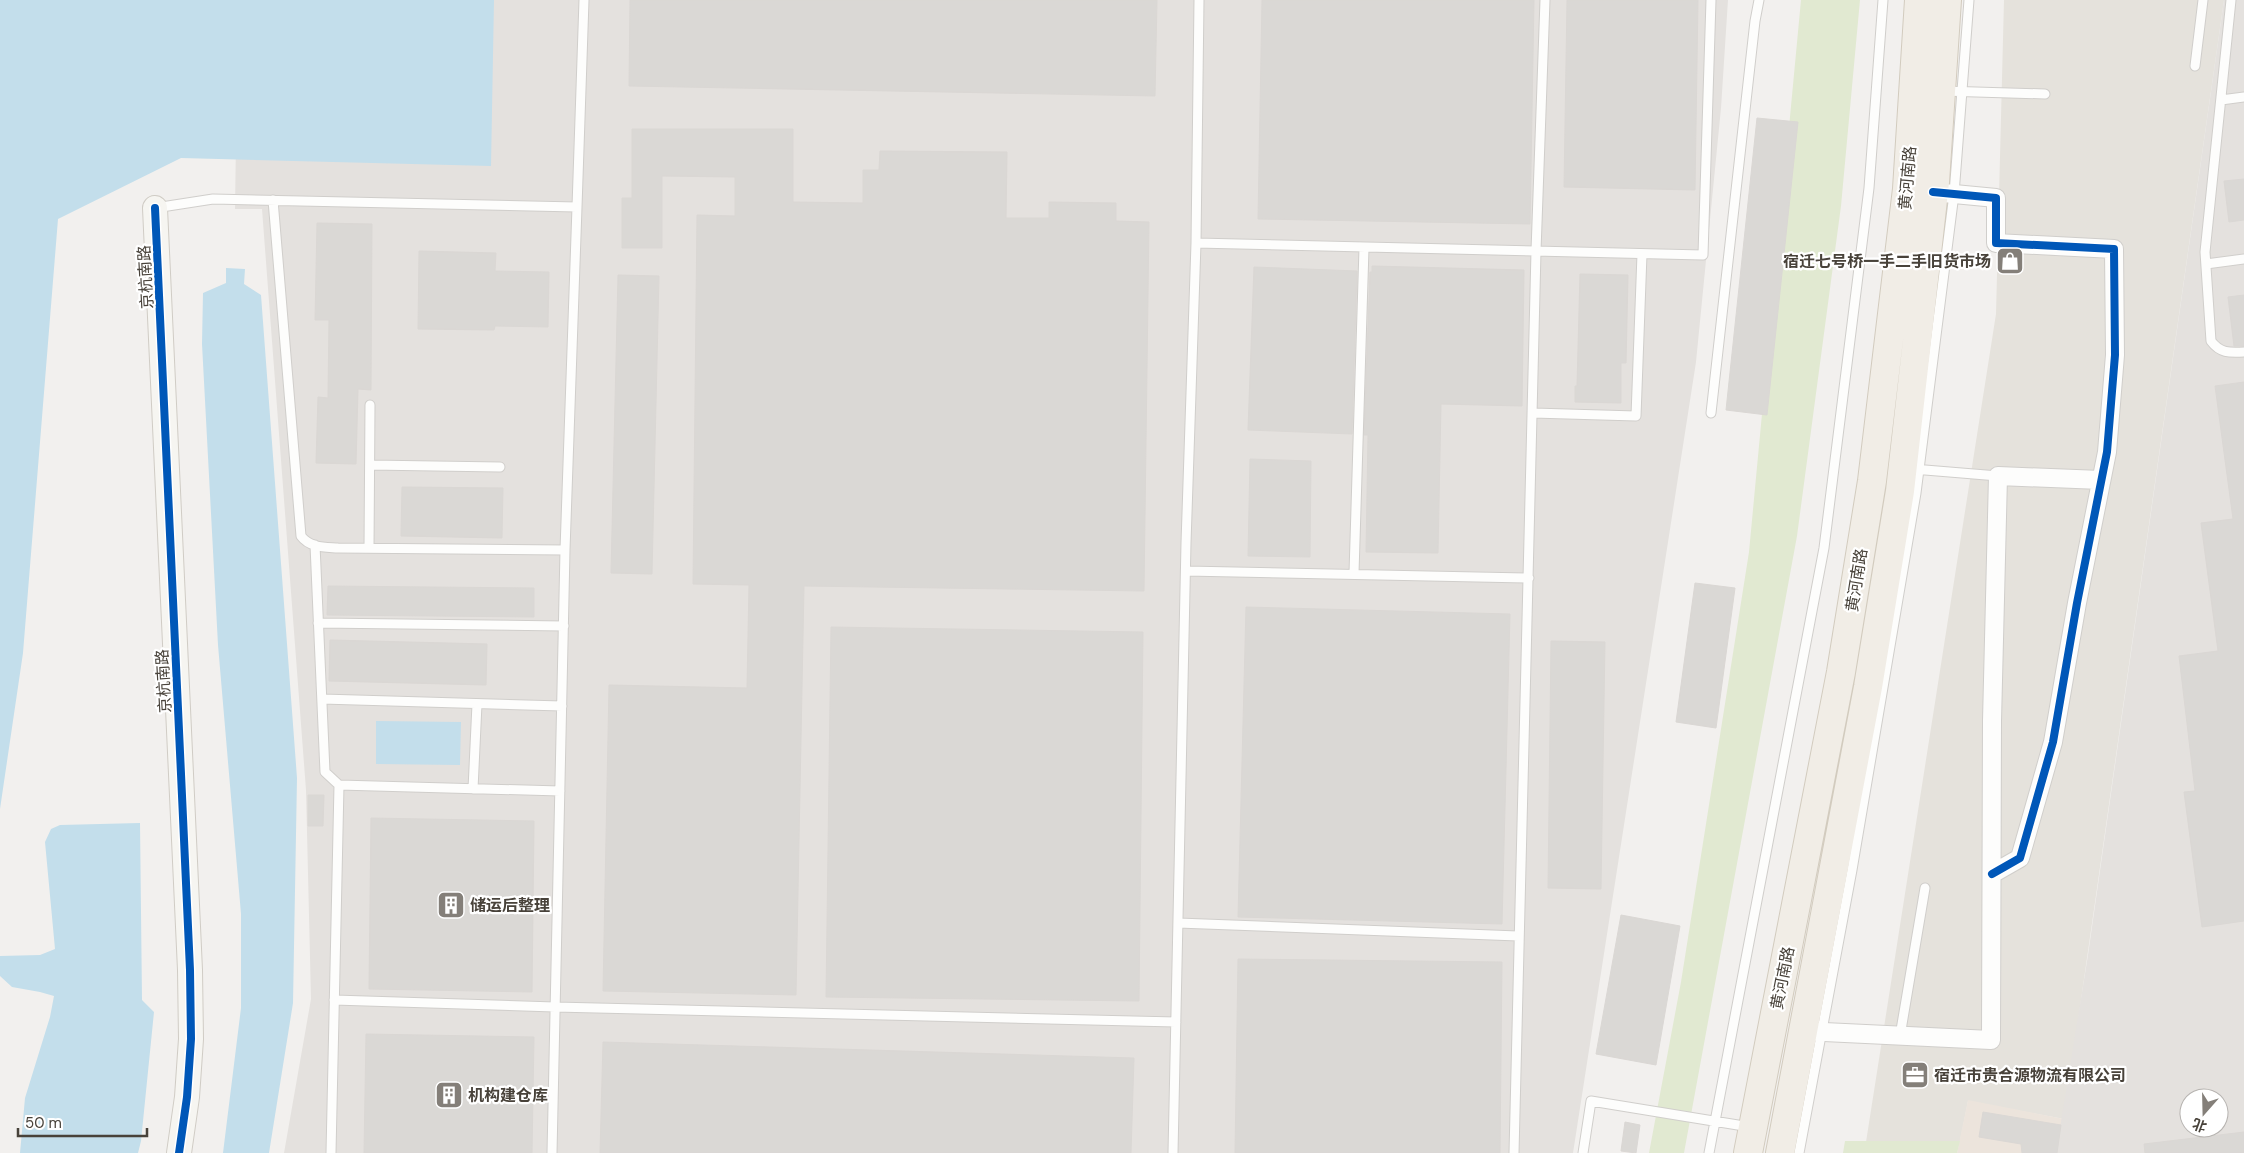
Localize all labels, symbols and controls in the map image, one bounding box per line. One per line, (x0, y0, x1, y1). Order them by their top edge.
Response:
street label: 黄河南路 (1894, 145, 1921, 211)
street label: 京杭南路 (133, 244, 158, 309)
shop icon: 宿迁七号桥一手二手旧货市场 (1995, 246, 2025, 276)
place label: 宿迁七号桥一手二手旧货市场 (1783, 251, 1991, 272)
street label: 黄河南路 (1841, 547, 1872, 613)
street label: 京杭南路 (151, 648, 176, 713)
building icon: 储运后整理 (436, 890, 466, 920)
place label: 储运后整理 (470, 895, 550, 916)
street label: 黄河南路 (1766, 945, 1799, 1012)
office icon: 宿迁市贵合源物流有限公司 (1900, 1060, 1930, 1090)
place label: 宿迁市贵合源物流有限公司 (1934, 1065, 2126, 1086)
building icon: 机构建仓库 (434, 1080, 464, 1110)
place label: 机构建仓库 (468, 1085, 548, 1106)
north arrow (2179, 1088, 2229, 1138)
scale bar (18, 1106, 146, 1138)
text: 50 m (25, 1113, 62, 1133)
text: 北 (2190, 1114, 2209, 1136)

